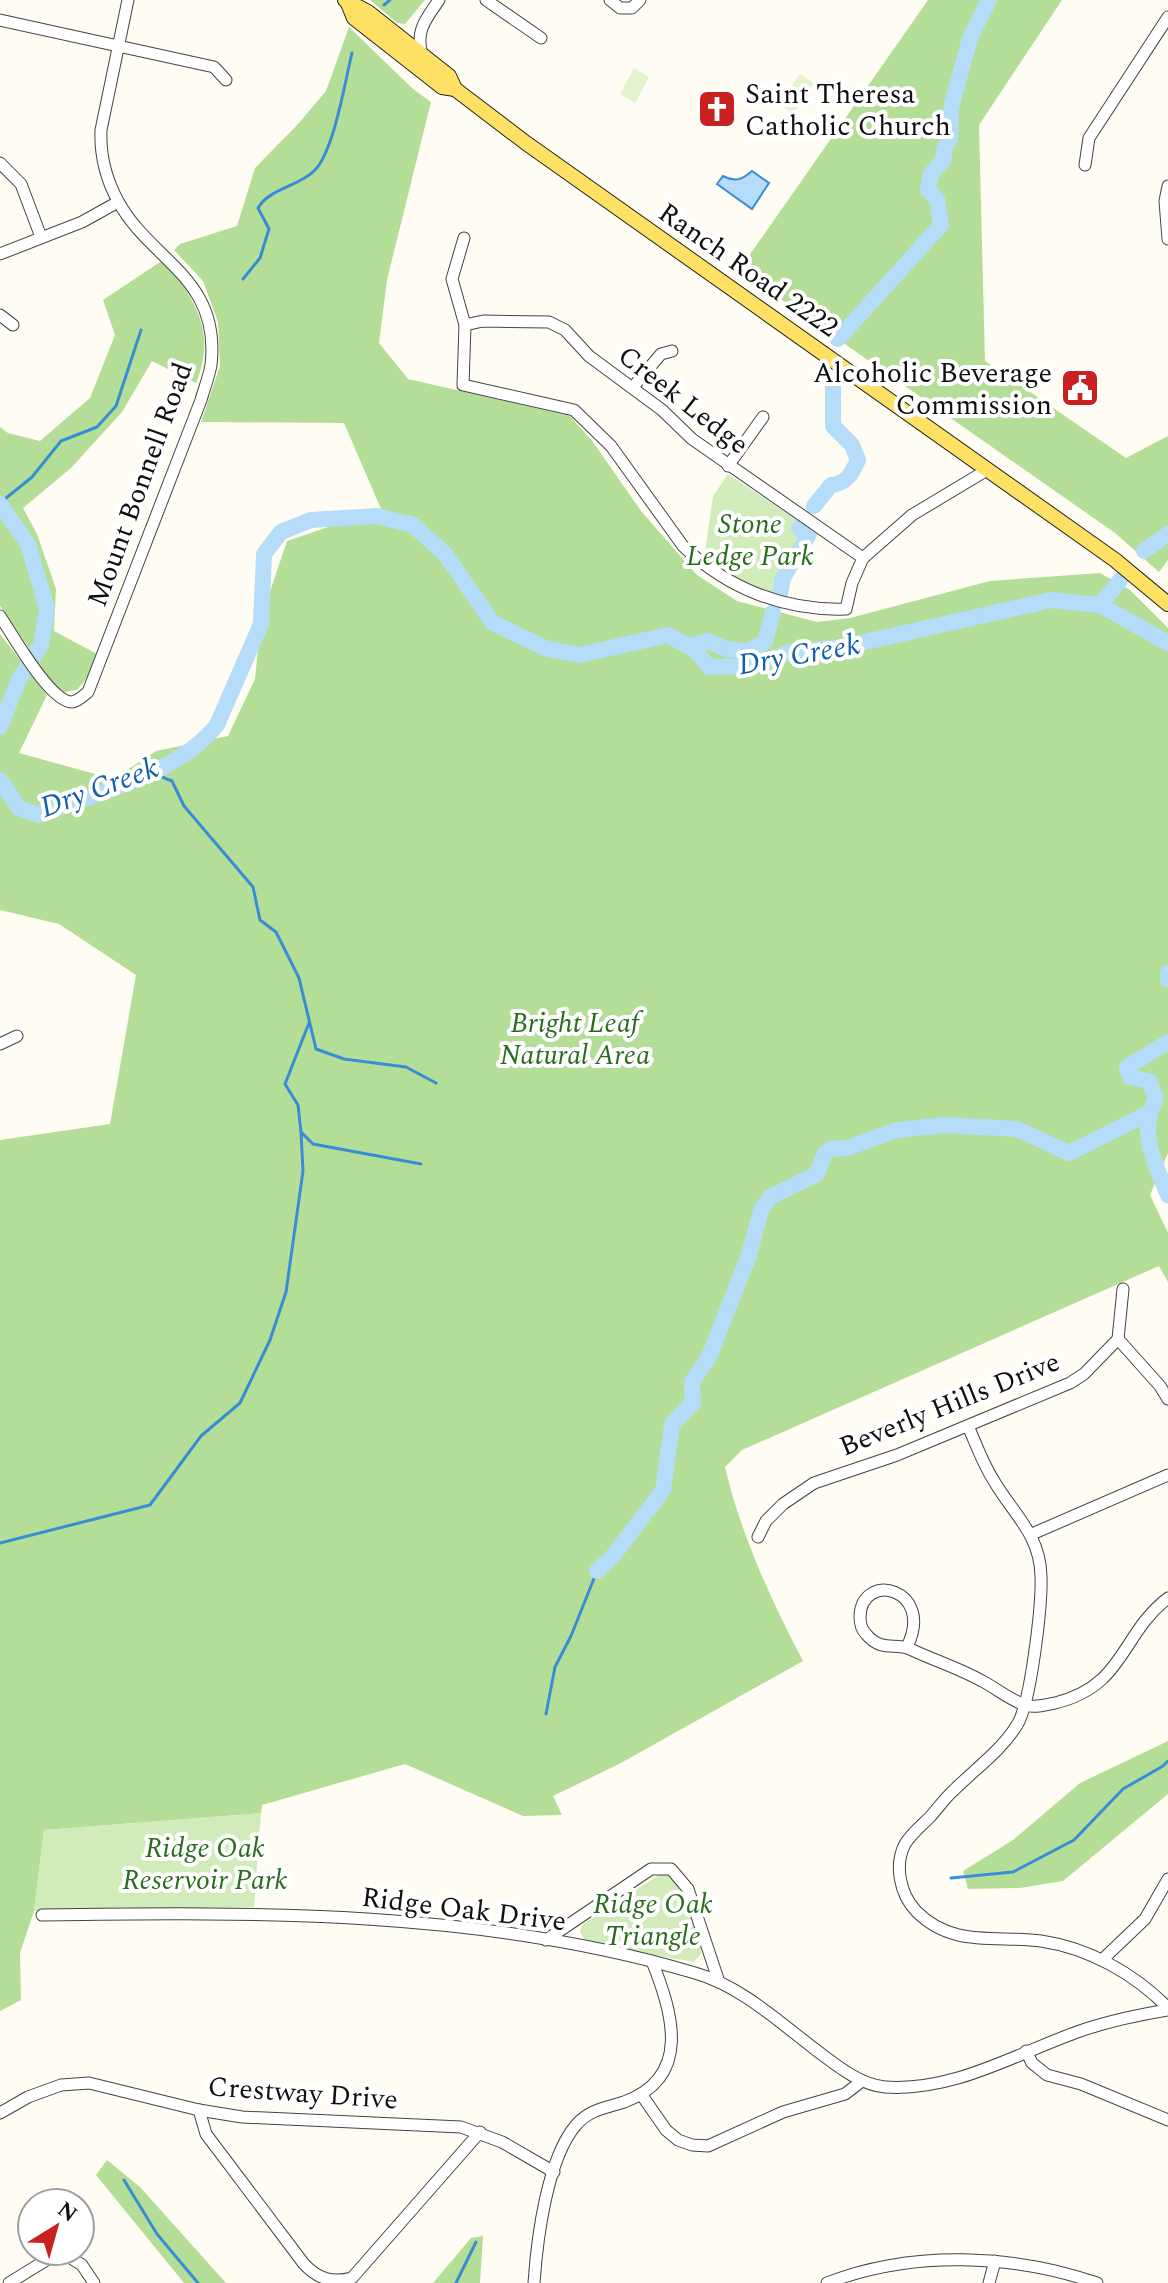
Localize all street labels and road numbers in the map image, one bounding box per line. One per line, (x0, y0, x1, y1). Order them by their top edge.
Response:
street label: Ranch Road 2222 (649, 192, 847, 349)
street label: Creek Ledge (608, 335, 758, 465)
street label: Mount Bonnell Road (76, 356, 205, 613)
street label: Beverly Hills Drive (833, 1341, 1066, 1468)
street label: Ridge Oak Drive (359, 1876, 569, 1943)
street label: Crestway Drive (206, 2065, 399, 2122)

